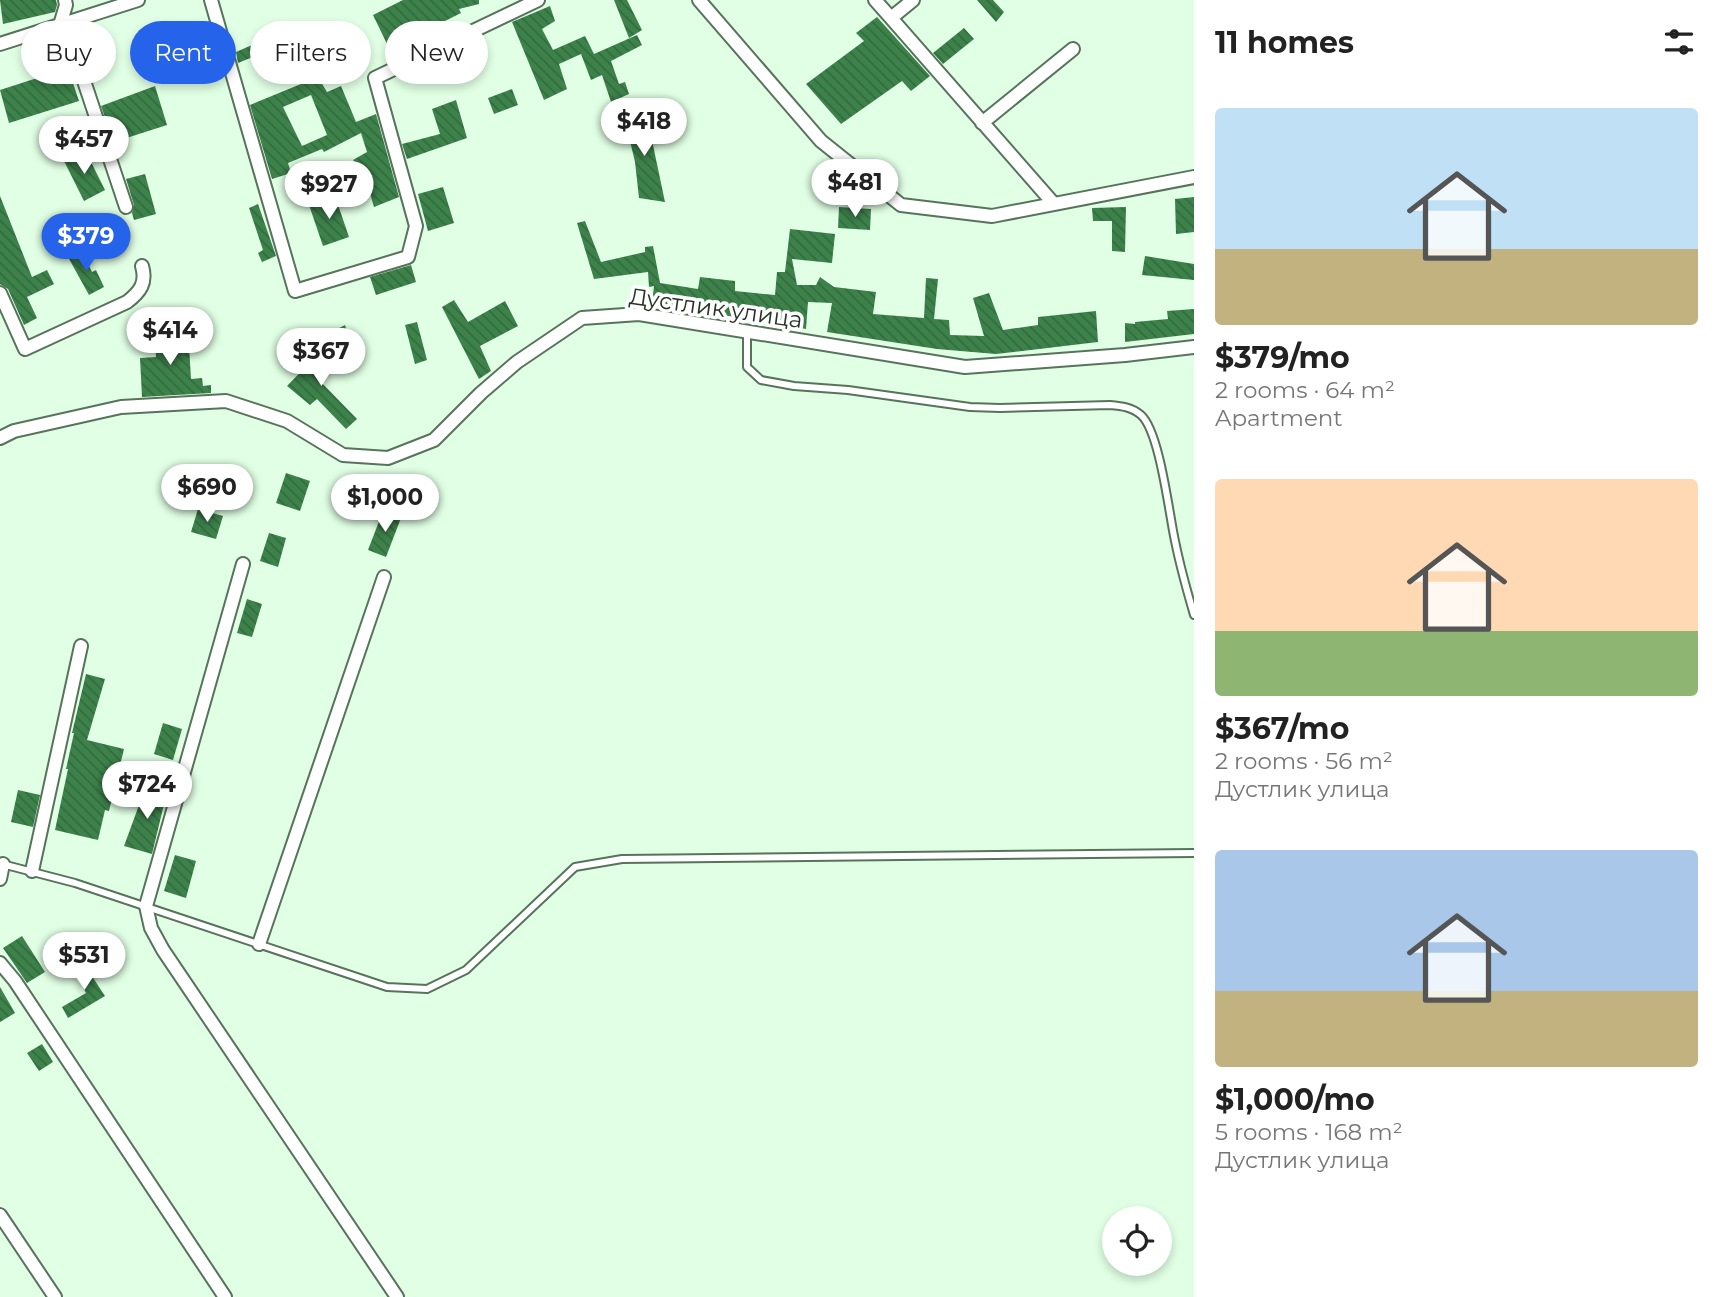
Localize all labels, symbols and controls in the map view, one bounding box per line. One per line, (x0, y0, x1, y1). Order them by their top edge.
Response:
chip: Buy (21, 21, 116, 84)
chip: Rent (130, 21, 236, 84)
chip: Filters (250, 21, 371, 84)
chip: New (385, 21, 488, 84)
icon: filters (1660, 23, 1698, 61)
text: 11 homes (1215, 24, 1354, 61)
pin: $418 (603, 99, 685, 158)
text: $418 (617, 107, 671, 135)
pin: $457 (43, 116, 125, 176)
text: $457 (55, 125, 113, 153)
icon: home (1394, 153, 1520, 279)
pin: $481 (814, 160, 896, 219)
pin: $927 (288, 162, 370, 221)
text: $481 (827, 168, 883, 196)
text: $927 (301, 170, 357, 198)
pin: $379 (45, 214, 127, 273)
text: $379 (58, 222, 114, 250)
street label: Дустлик улица (628, 282, 804, 334)
pin: $414 (129, 308, 211, 367)
text: $414 (142, 316, 198, 344)
pin: $367 (280, 328, 362, 388)
text: $367 (292, 337, 350, 365)
text: $379/mo (1215, 339, 1350, 376)
text: 2 rooms · 64 m² (1215, 376, 1395, 404)
text: Apartment (1215, 404, 1343, 432)
pin: $690 (166, 464, 248, 524)
text: $690 (177, 473, 237, 501)
pin: $1,000 (328, 475, 442, 534)
text: $1,000 (347, 483, 423, 511)
icon: home (1394, 524, 1520, 650)
text: $367/mo (1215, 710, 1349, 747)
text: 2 rooms · 56 m² (1215, 747, 1393, 775)
pin: $724 (106, 762, 188, 821)
text: $724 (118, 770, 176, 798)
text: Дустлик улица (1215, 775, 1389, 803)
icon: home (1394, 895, 1520, 1021)
pin: $531 (43, 932, 125, 992)
text: $531 (59, 941, 109, 969)
text: $1,000/mo (1215, 1081, 1375, 1118)
text: 5 rooms · 168 m² (1215, 1118, 1403, 1146)
text: Дустлик улица (1215, 1146, 1389, 1174)
map controls (1102, 1206, 1172, 1276)
button: locate (1102, 1206, 1172, 1276)

